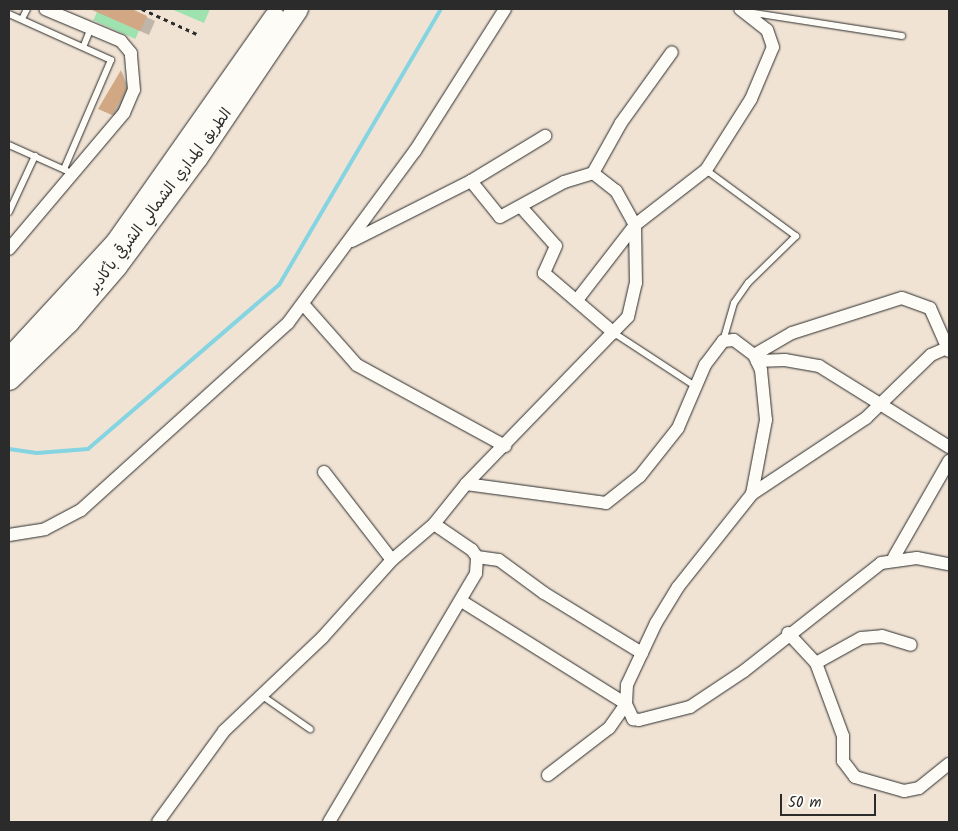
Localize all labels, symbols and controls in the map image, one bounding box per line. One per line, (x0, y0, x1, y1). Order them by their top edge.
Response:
street label: الطريق المداري الشمالي الشرقي بأكادير (86, 105, 236, 297)
scale bar (783, 784, 879, 816)
text: 50 m (788, 791, 822, 815)

